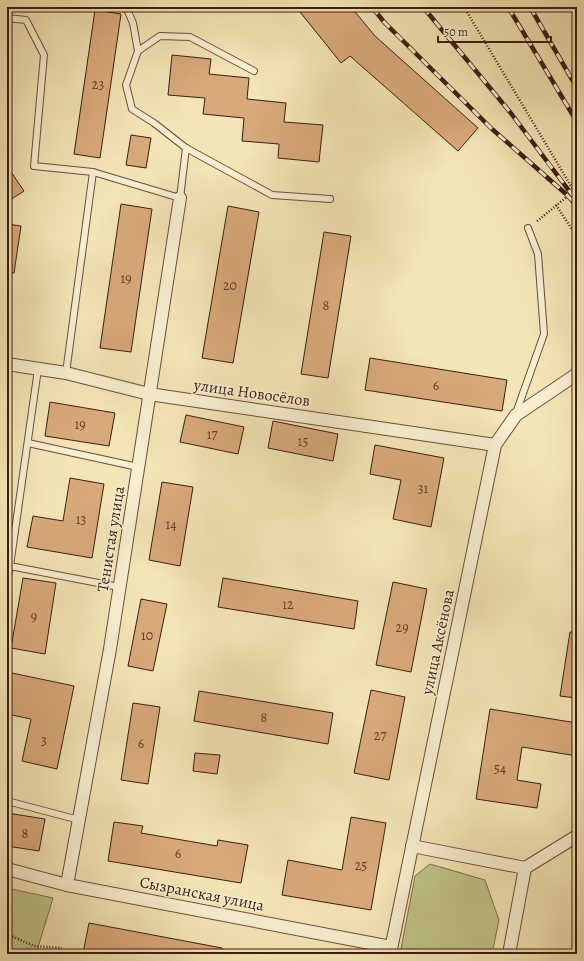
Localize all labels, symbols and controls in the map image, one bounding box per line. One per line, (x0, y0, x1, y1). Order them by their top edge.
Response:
scale bar (438, 18, 551, 44)
text: 50 m (444, 24, 468, 40)
house number: 23 (92, 75, 104, 94)
house number: 19 (120, 269, 132, 288)
house number: 20 (223, 276, 237, 295)
house number: 8 (323, 296, 330, 315)
street label: улица Новосёлов (191, 374, 312, 412)
house number: 6 (433, 376, 439, 395)
house number: 19 (74, 415, 86, 434)
house number: 17 (207, 425, 217, 444)
house number: 15 (298, 432, 308, 451)
house number: 31 (418, 479, 429, 498)
street label: Тенистая улица (92, 484, 130, 594)
house number: 13 (76, 510, 86, 529)
house number: 14 (165, 515, 177, 534)
street label: улица Аксёнова (416, 587, 460, 698)
house number: 12 (282, 595, 294, 614)
house number: 9 (31, 607, 37, 626)
house number: 29 (395, 618, 409, 637)
house number: 10 (141, 626, 153, 645)
house number: 8 (261, 708, 268, 727)
house number: 27 (374, 726, 386, 745)
house number: 3 (41, 731, 47, 750)
house number: 6 (138, 734, 144, 753)
house number: 54 (494, 759, 506, 778)
house number: 8 (22, 824, 29, 843)
house number: 6 (175, 844, 181, 863)
house number: 25 (355, 856, 367, 875)
street label: Сызранская улица (138, 871, 267, 917)

